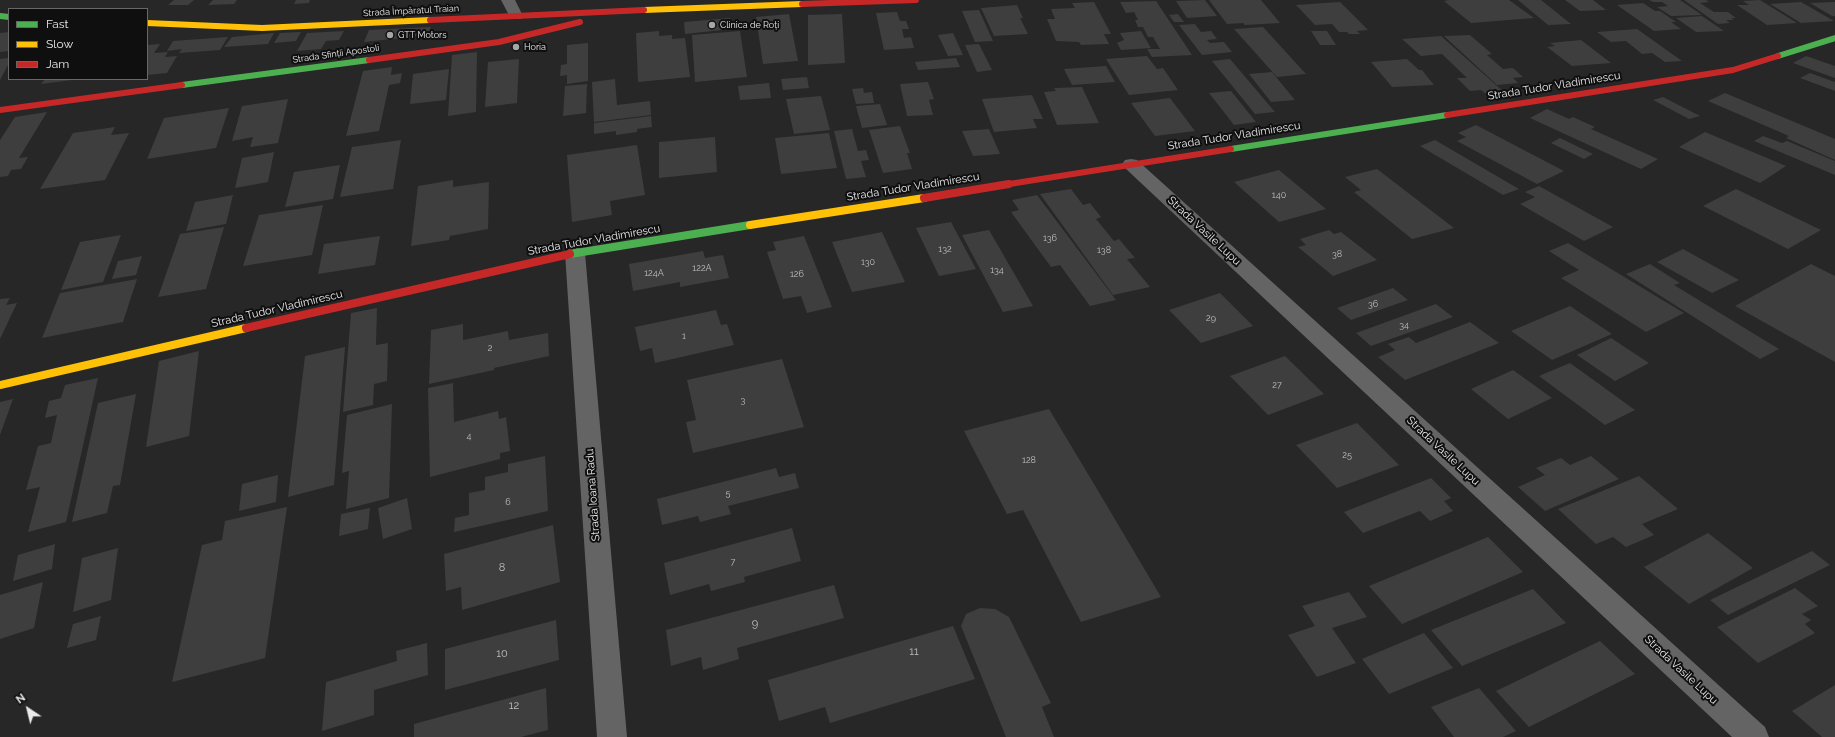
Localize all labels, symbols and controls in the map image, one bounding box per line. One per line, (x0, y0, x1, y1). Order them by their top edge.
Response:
street label: Strada Împăratul Traian (363, 3, 459, 19)
legend (8, 8, 148, 80)
text: Fast (46, 17, 69, 31)
marker: Clinica de Roți (707, 20, 717, 30)
place label: Clinica de Roți (720, 20, 779, 30)
marker: GTT Motors (385, 30, 395, 40)
place label: GTT Motors (398, 30, 447, 40)
text: Slow (46, 37, 73, 51)
marker: Horia (511, 42, 521, 52)
place label: Horia (524, 42, 546, 52)
street label: Strada Sfinții Apostoli (292, 43, 380, 65)
text: Jam (46, 57, 69, 71)
street label: Strada Tudor Vladimirescu (1487, 69, 1621, 103)
street label: Strada Tudor Vladimirescu (1167, 119, 1301, 153)
street label: Strada Tudor Vladimirescu (846, 170, 980, 204)
house number: 140 (1272, 190, 1286, 200)
street label: Strada Vasile Lupu (1165, 194, 1243, 268)
street label: Strada Tudor Vladimirescu (527, 222, 661, 258)
house number: 136 (1043, 233, 1057, 243)
house number: 132 (938, 244, 952, 254)
house number: 138 (1097, 245, 1111, 255)
house number: 38 (1332, 249, 1342, 259)
house number: 130 (861, 257, 875, 267)
house number: 122A (692, 263, 712, 273)
house number: 134 (990, 265, 1004, 275)
house number: 124A (644, 268, 664, 278)
house number: 126 (790, 269, 804, 279)
street label: Strada Tudor Vladimirescu (210, 287, 344, 331)
house number: 36 (1368, 299, 1378, 309)
house number: 29 (1206, 313, 1216, 323)
house number: 34 (1399, 320, 1409, 330)
house number: 1 (682, 331, 686, 341)
house number: 2 (488, 343, 492, 353)
house number: 27 (1272, 380, 1282, 390)
house number: 3 (741, 395, 745, 405)
street label: Strada Vasile Lupu (1404, 414, 1482, 488)
house number: 4 (467, 431, 471, 441)
street label: Strada Ioana Radu (583, 448, 603, 542)
house number: 25 (1342, 450, 1352, 460)
house number: 128 (1022, 455, 1036, 465)
house number: 5 (726, 488, 730, 498)
house number: 6 (505, 497, 511, 507)
house number: 7 (731, 557, 735, 567)
house number: 8 (499, 561, 505, 575)
house number: 9 (752, 617, 758, 631)
street label: Strada Vasile Lupu (1642, 633, 1720, 707)
house number: 11 (909, 645, 919, 659)
house number: 10 (496, 647, 508, 661)
north arrow (8, 689, 48, 729)
text: N (14, 691, 28, 706)
house number: 12 (509, 699, 519, 713)

